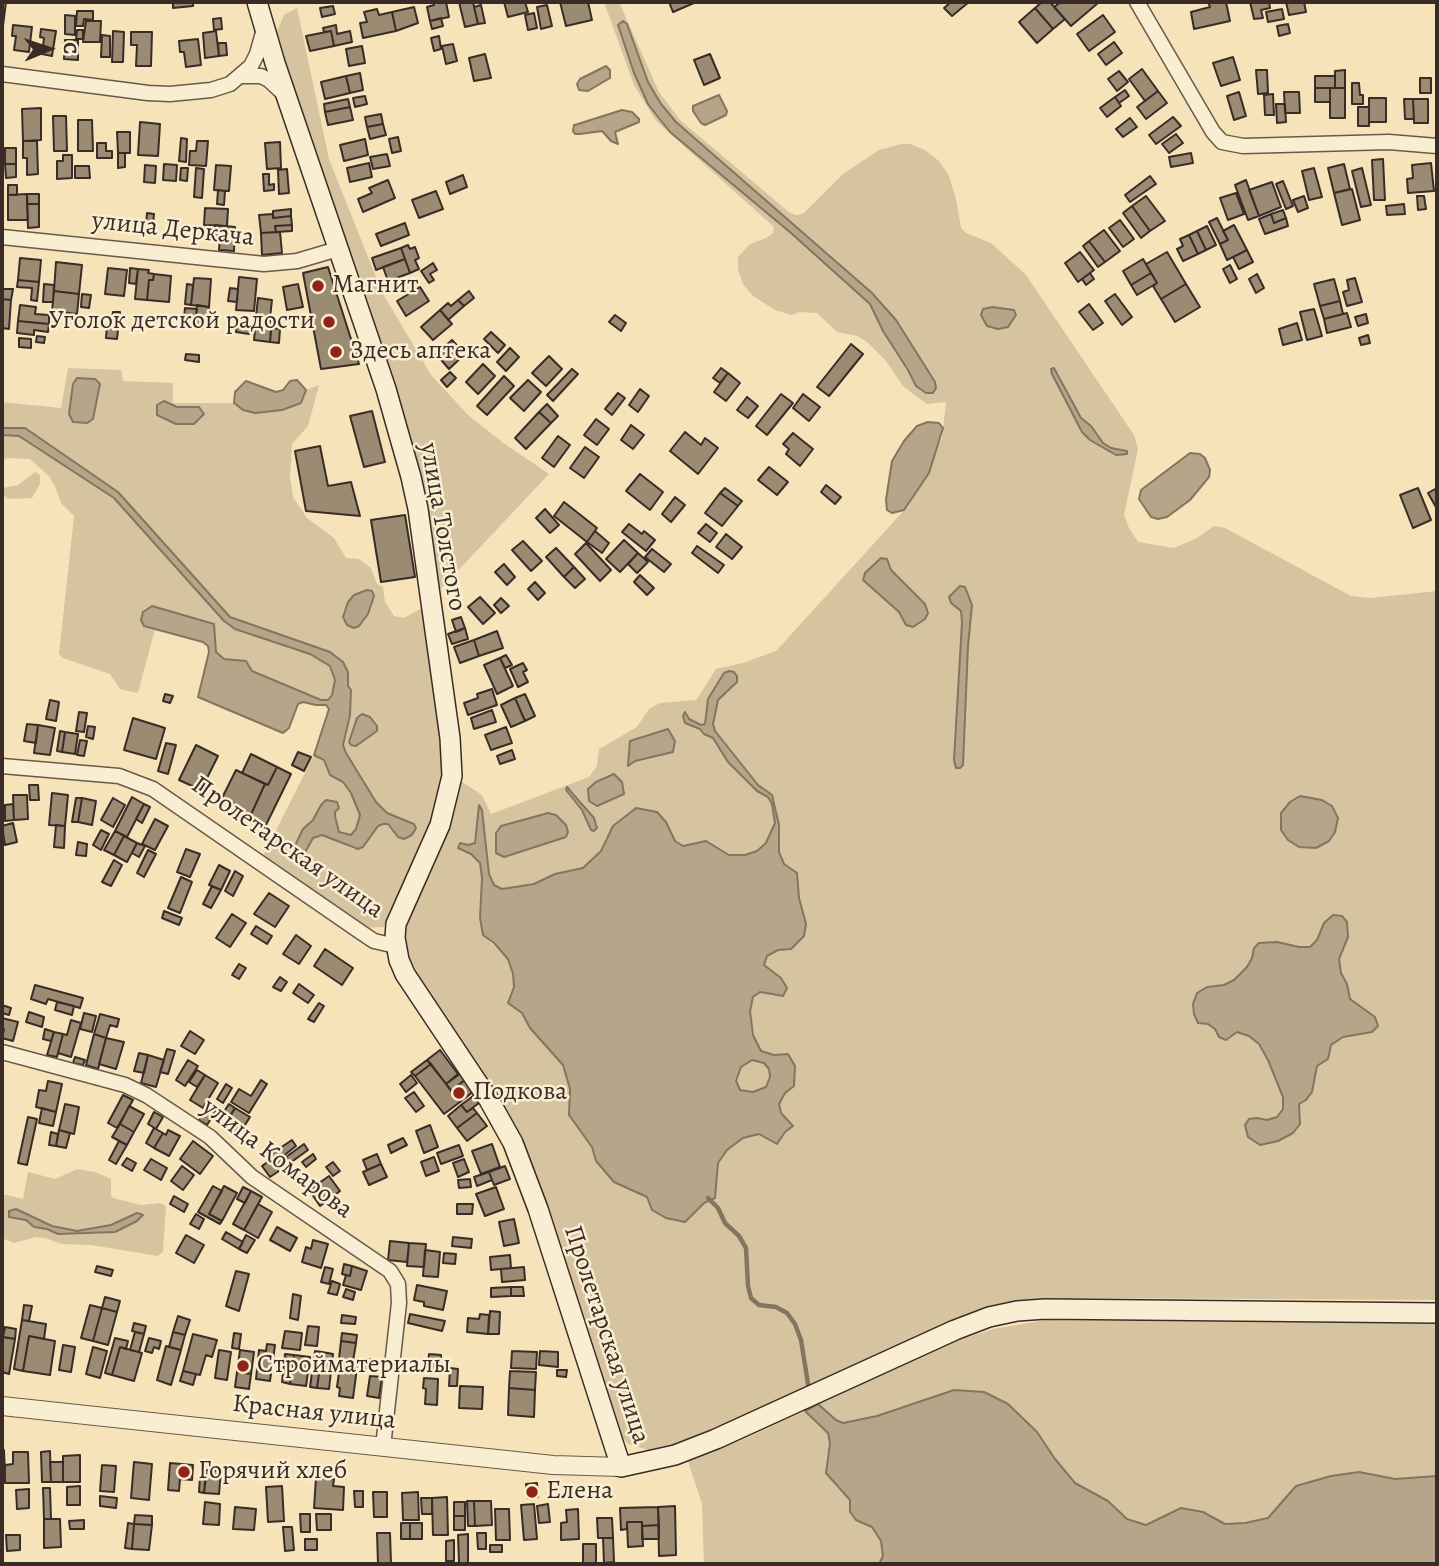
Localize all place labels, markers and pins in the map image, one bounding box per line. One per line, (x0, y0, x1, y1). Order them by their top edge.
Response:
place label: Магнит (332, 270, 419, 302)
marker: Магнит (310, 278, 326, 294)
place label: Уголок детской радости (49, 306, 315, 338)
marker: Уголок детской радости (321, 314, 337, 330)
place label: Здесь аптека (350, 336, 491, 368)
marker: Здесь аптека (328, 344, 344, 360)
place label: Подкова (473, 1077, 567, 1109)
marker: Подкова (451, 1085, 467, 1101)
place label: Стройматериалы (257, 1350, 451, 1382)
marker: Стройматериалы (235, 1358, 251, 1374)
place label: Горячий хлеб (198, 1456, 347, 1488)
marker: Горячий хлеб (176, 1464, 192, 1480)
place label: Елена (546, 1476, 613, 1508)
marker: Елена (524, 1484, 540, 1500)

